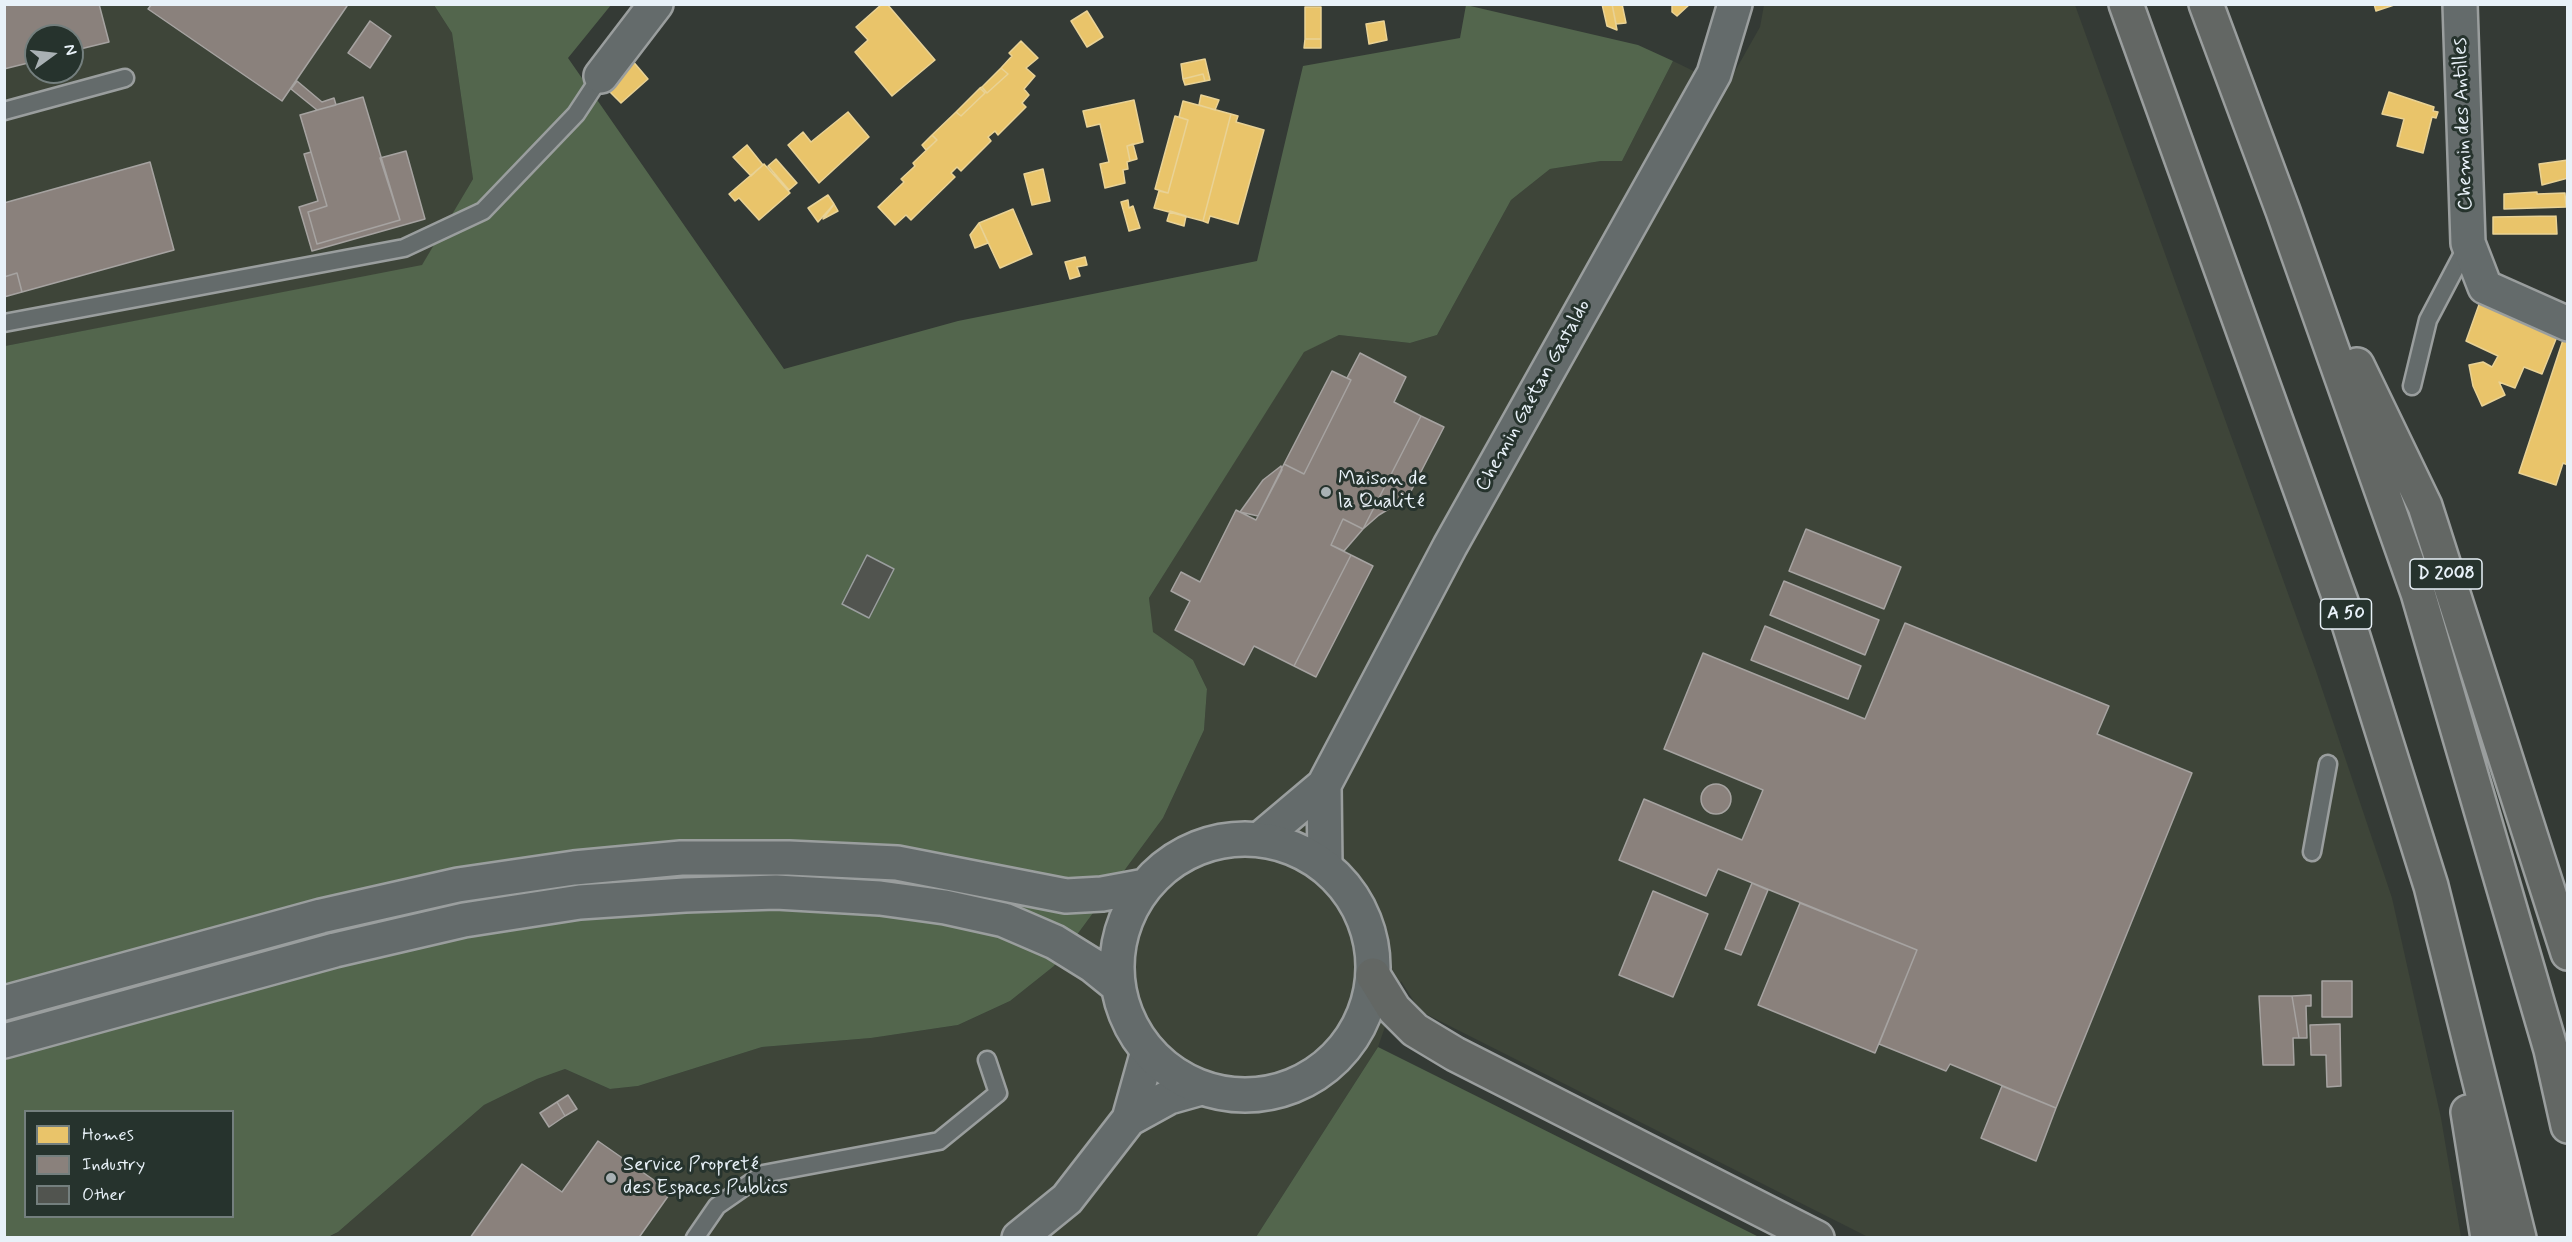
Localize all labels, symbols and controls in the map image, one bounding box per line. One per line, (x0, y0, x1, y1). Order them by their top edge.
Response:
north arrow (24, 24, 84, 84)
street label: Chemin des Antilles (2449, 37, 2479, 211)
text: N (58, 42, 81, 58)
street label: Chemin Gaëtan Gastaldo (1471, 296, 1597, 496)
place label: Maison de la Qualité (1338, 468, 1427, 515)
marker: Maison de la Qualité (1319, 485, 1333, 499)
road number: D 2008 (2410, 559, 2482, 589)
road number: A 50 (2320, 599, 2372, 629)
legend (24, 1110, 234, 1218)
text: Homes (82, 1123, 134, 1147)
text: Industry (82, 1153, 145, 1177)
place label: Service Propreté des Espaces Publics (623, 1154, 788, 1201)
marker: Service Propreté des Espaces Publics (604, 1171, 618, 1185)
text: Other (82, 1183, 126, 1207)

